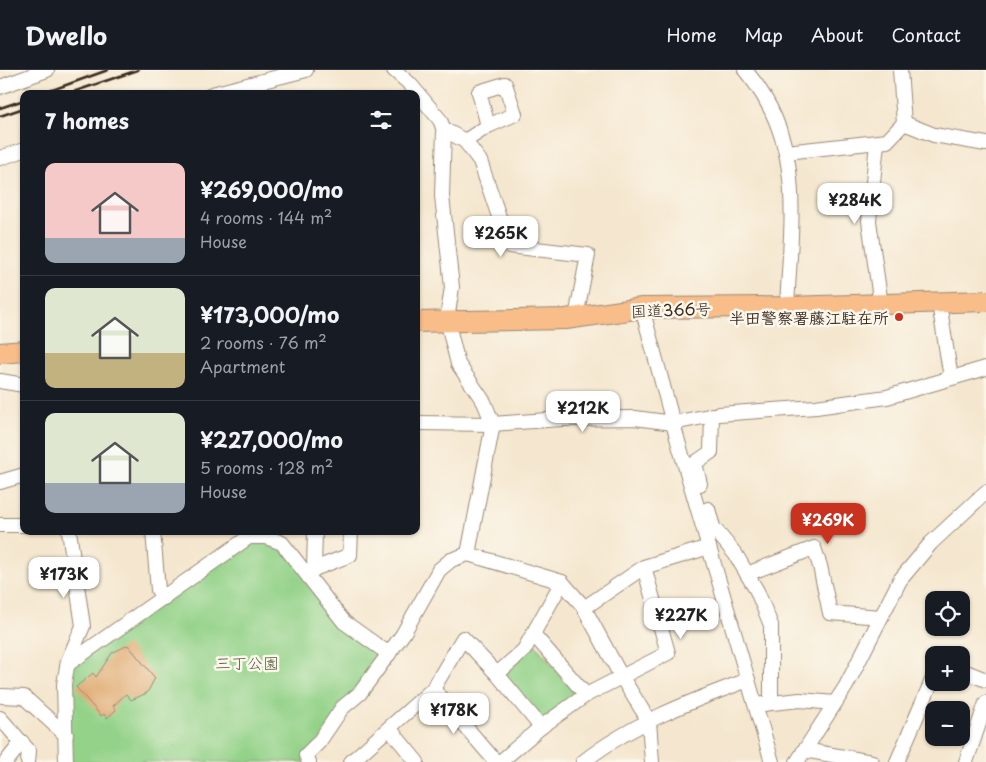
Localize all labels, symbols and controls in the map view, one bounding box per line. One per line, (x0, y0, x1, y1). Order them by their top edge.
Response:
text: Dwello (25, 17, 107, 53)
text: Home (666, 21, 716, 48)
text: Map (744, 21, 783, 48)
text: About (811, 21, 863, 48)
text: Contact (891, 21, 961, 48)
text: 7 homes (45, 104, 129, 136)
icon: filters (367, 106, 395, 134)
text: ¥269,000/mo (200, 173, 343, 205)
pin: ¥284K (820, 182, 890, 225)
icon: home (85, 183, 145, 243)
text: ¥284K (828, 187, 882, 211)
text: 4 rooms · 144 m² (200, 205, 332, 229)
pin: ¥265K (466, 216, 536, 258)
text: ¥265K (474, 220, 528, 244)
text: House (200, 229, 247, 253)
street label: 国道366号 (630, 296, 712, 322)
text: ¥173,000/mo (200, 298, 339, 330)
place label: 半田警察署藤江駐在所 (729, 305, 889, 329)
icon: home (85, 308, 145, 368)
marker: 半田警察署藤江駐在所 (893, 311, 905, 323)
text: 2 rooms · 76 m² (200, 330, 327, 354)
text: Apartment (200, 354, 285, 378)
pin: ¥212K (548, 390, 618, 433)
text: ¥212K (557, 395, 609, 419)
text: ¥227,000/mo (200, 423, 343, 455)
icon: home (85, 433, 145, 493)
text: 5 rooms · 128 m² (200, 455, 333, 479)
text: House (200, 479, 247, 503)
pin: ¥269K (793, 502, 863, 545)
text: ¥269K (802, 507, 854, 531)
pin: ¥173K (29, 556, 99, 599)
text: ¥173K (39, 561, 89, 585)
map controls (925, 591, 970, 746)
button: locate (925, 591, 970, 636)
pin: ¥227K (646, 598, 716, 640)
text: ¥227K (655, 602, 707, 626)
button: + (925, 646, 970, 691)
park label: 三丁公園 (215, 650, 279, 674)
pin: ¥178K (419, 692, 489, 735)
text: ¥178K (430, 697, 478, 721)
button: − (925, 701, 970, 746)

